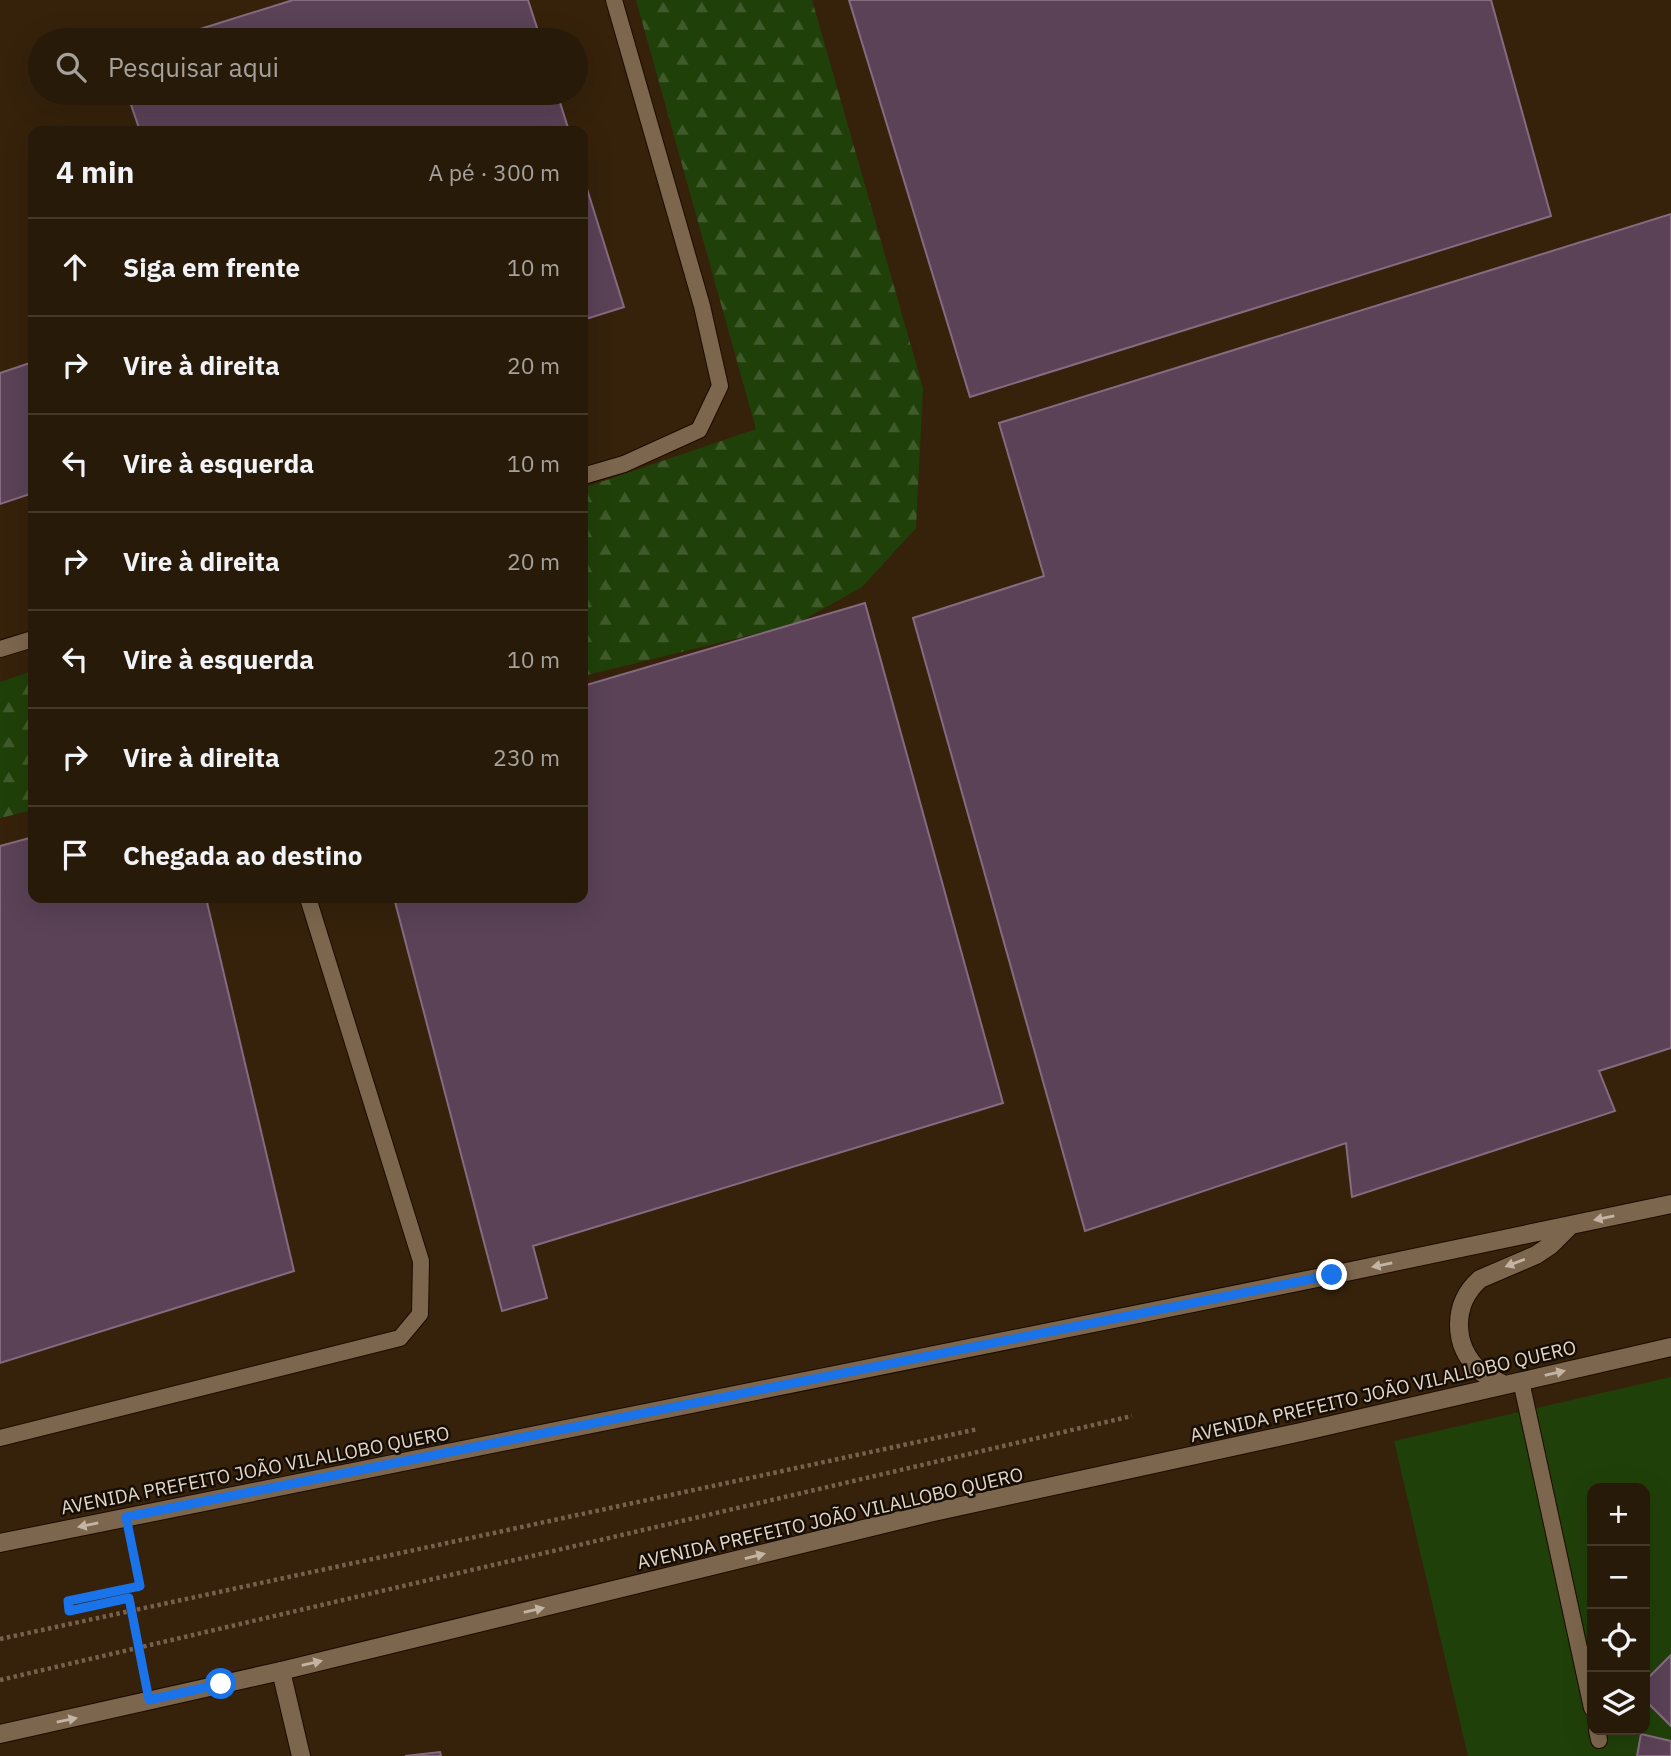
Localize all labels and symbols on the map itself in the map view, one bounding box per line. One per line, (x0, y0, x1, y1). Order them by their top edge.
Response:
one-way arrow (1593, 1212, 1615, 1223)
one-way arrow (1505, 1257, 1526, 1268)
route end (1316, 1259, 1347, 1290)
one-way arrow (1371, 1259, 1393, 1270)
street label: AVENIDA PREFEITO JOÃO VILALLOBO QUERO (1188, 1335, 1578, 1447)
one-way arrow (1545, 1368, 1567, 1379)
street label: AVENIDA PREFEITO JOÃO VILALLOBO QUERO (59, 1420, 451, 1520)
street label: AVENIDA PREFEITO JOÃO VILALLOBO QUERO (635, 1462, 1025, 1574)
one-way arrow (77, 1519, 99, 1530)
one-way arrow (744, 1551, 766, 1562)
one-way arrow (523, 1605, 545, 1616)
one-way arrow (301, 1658, 323, 1669)
route start (205, 1668, 236, 1699)
one-way arrow (56, 1715, 78, 1726)

